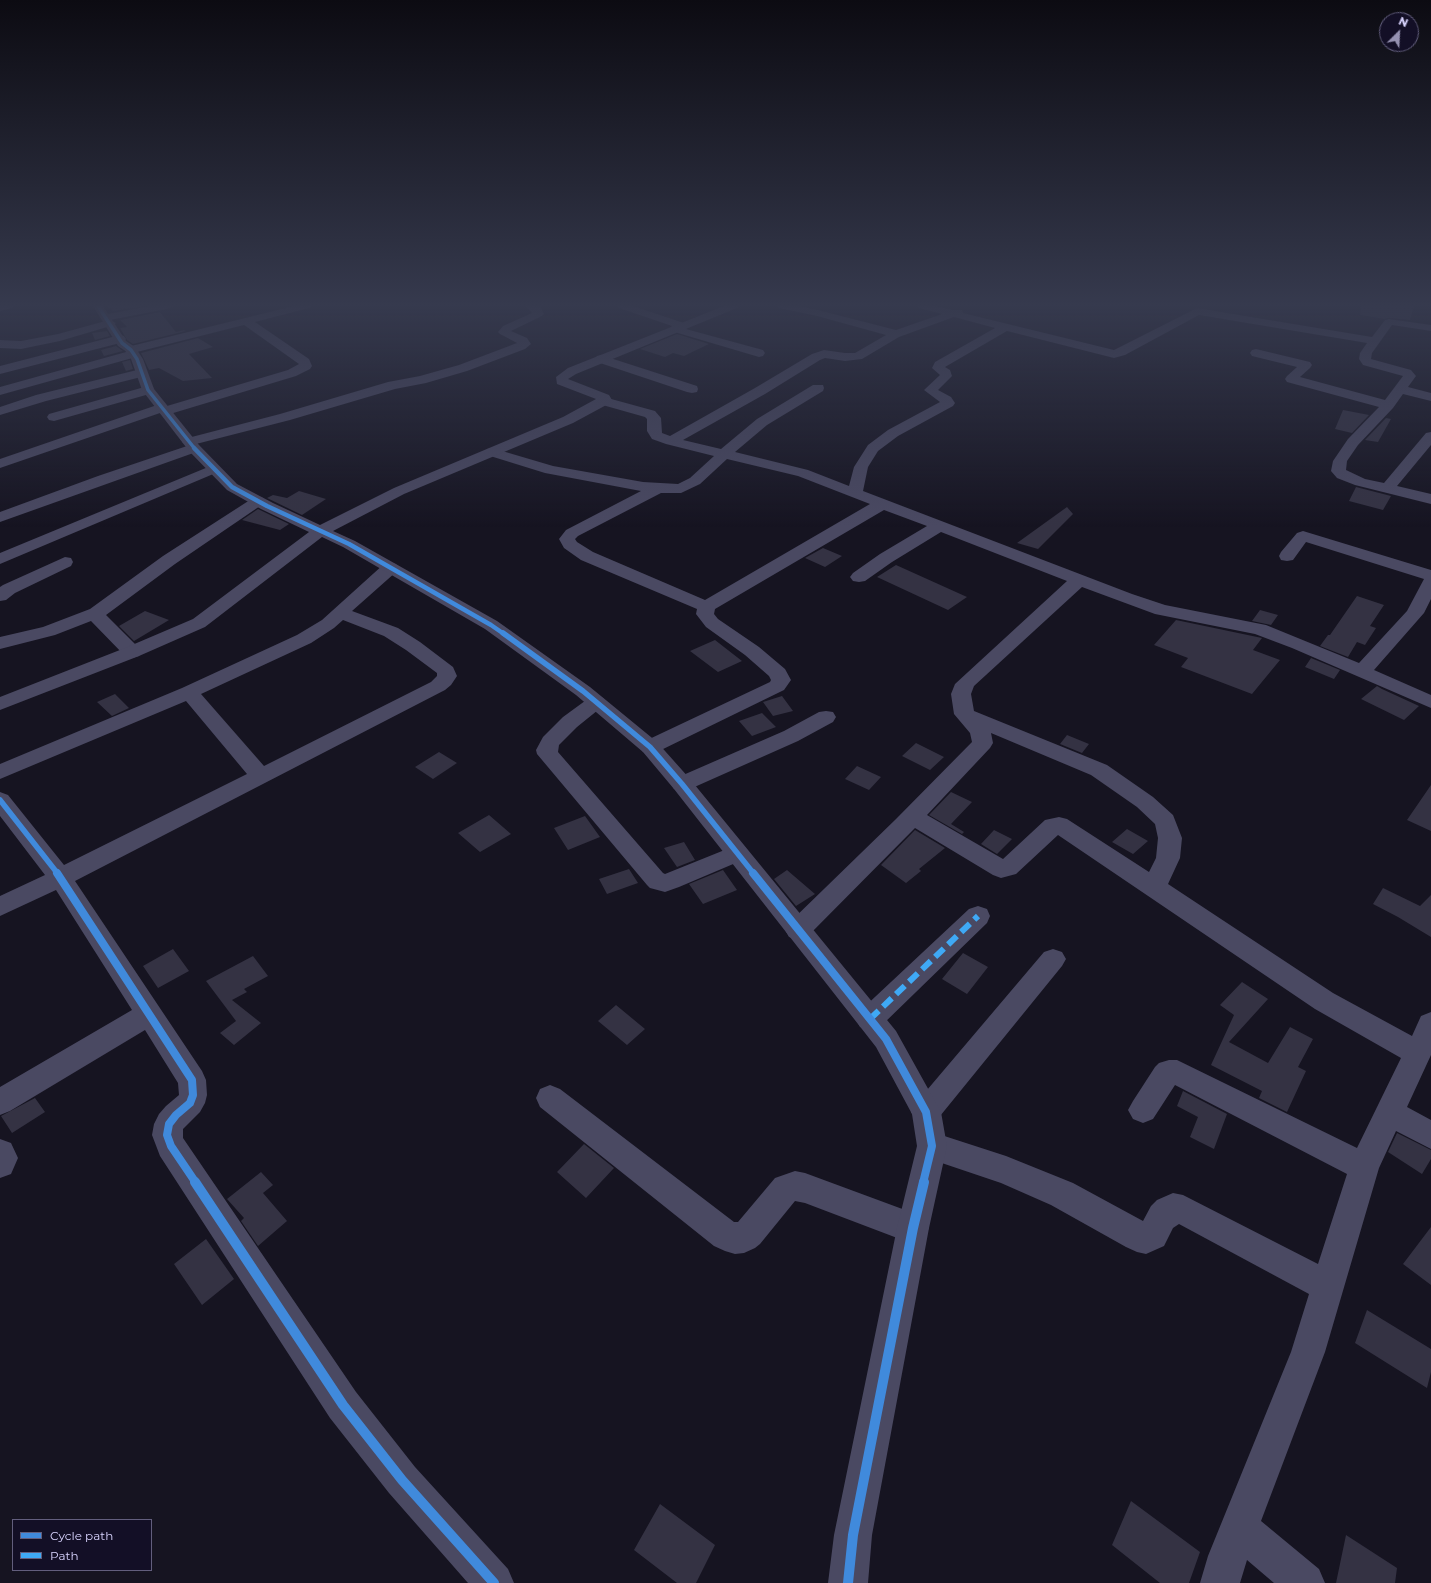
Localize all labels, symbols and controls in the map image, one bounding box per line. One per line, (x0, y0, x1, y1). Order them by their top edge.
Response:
north arrow (1379, 12, 1419, 52)
text: N (1397, 14, 1410, 30)
legend (12, 1519, 152, 1571)
text: Cycle path (50, 1528, 113, 1543)
text: Path (50, 1548, 79, 1563)

